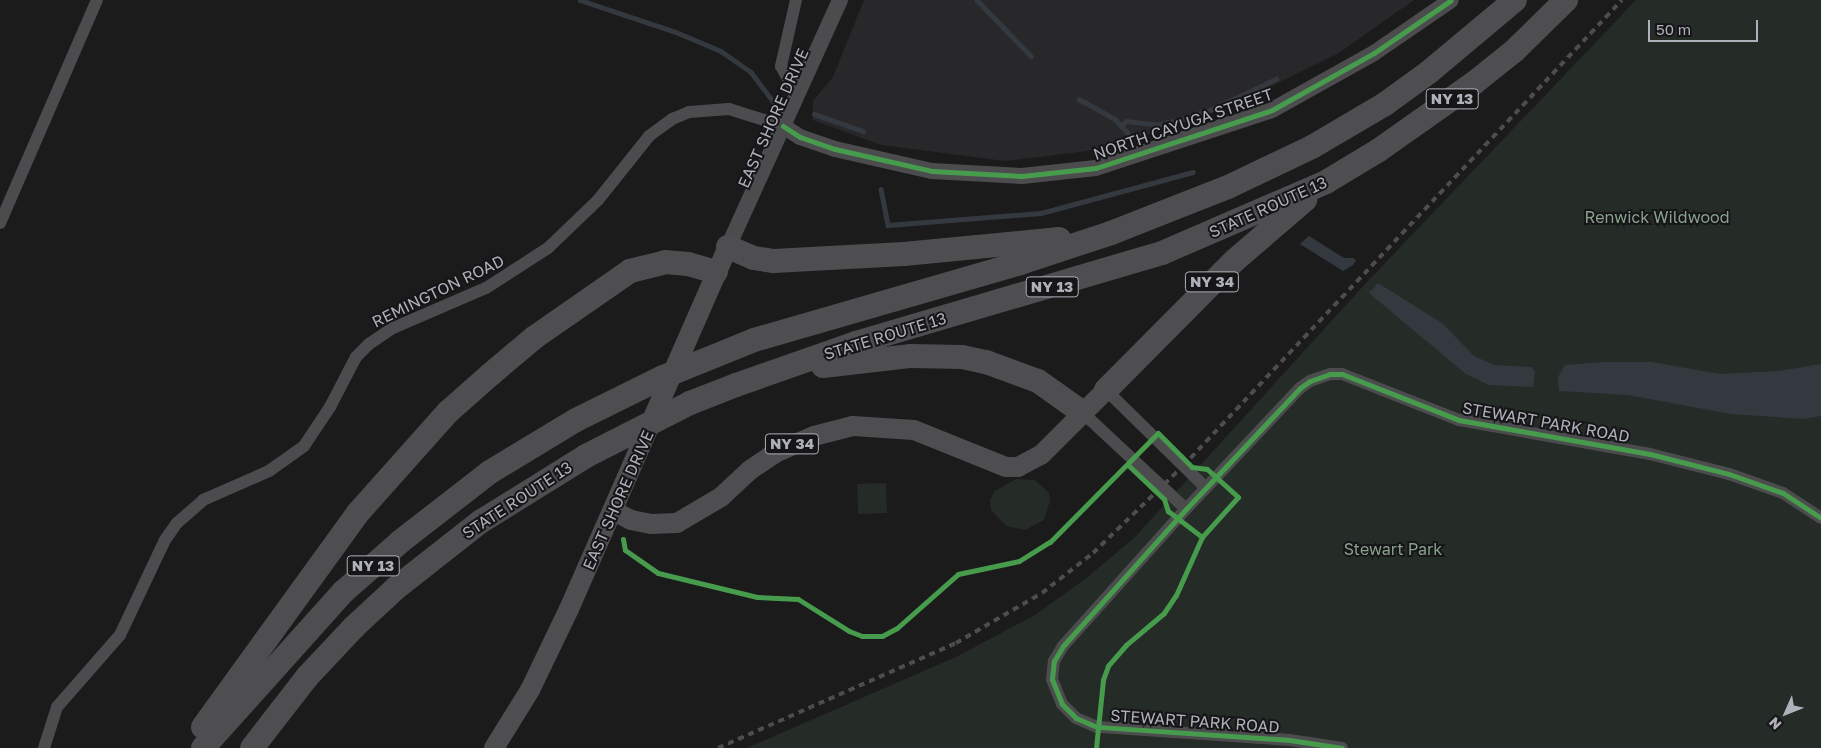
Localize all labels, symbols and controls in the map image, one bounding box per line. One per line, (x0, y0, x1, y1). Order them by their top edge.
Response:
scale bar (1651, 10, 1761, 42)
text: 50 m (1656, 20, 1691, 38)
street label: EAST SHORE DRIVE (734, 45, 812, 191)
street label: NORTH CAYUGA STREET (1091, 84, 1275, 164)
road number: NY 13 (1424, 86, 1480, 112)
street label: STATE ROUTE 13 (1206, 172, 1330, 242)
park label: Renwick Wildwood (1585, 207, 1729, 227)
street label: REMINGTON ROAD (369, 251, 507, 331)
road number: NY 34 (1184, 270, 1240, 294)
road number: NY 13 (1024, 274, 1080, 300)
street label: STATE ROUTE 13 (821, 308, 949, 364)
street label: STEWART PARK ROAD (1461, 398, 1631, 446)
street label: EAST SHORE DRIVE (579, 427, 657, 573)
road number: NY 34 (764, 432, 820, 456)
street label: STATE ROUTE 13 (458, 457, 576, 543)
park label: Stewart Park (1344, 539, 1442, 559)
road number: NY 13 (346, 554, 400, 578)
north arrow (1761, 688, 1811, 738)
street label: STEWART PARK ROAD (1110, 706, 1280, 736)
text: N (1765, 714, 1785, 734)

